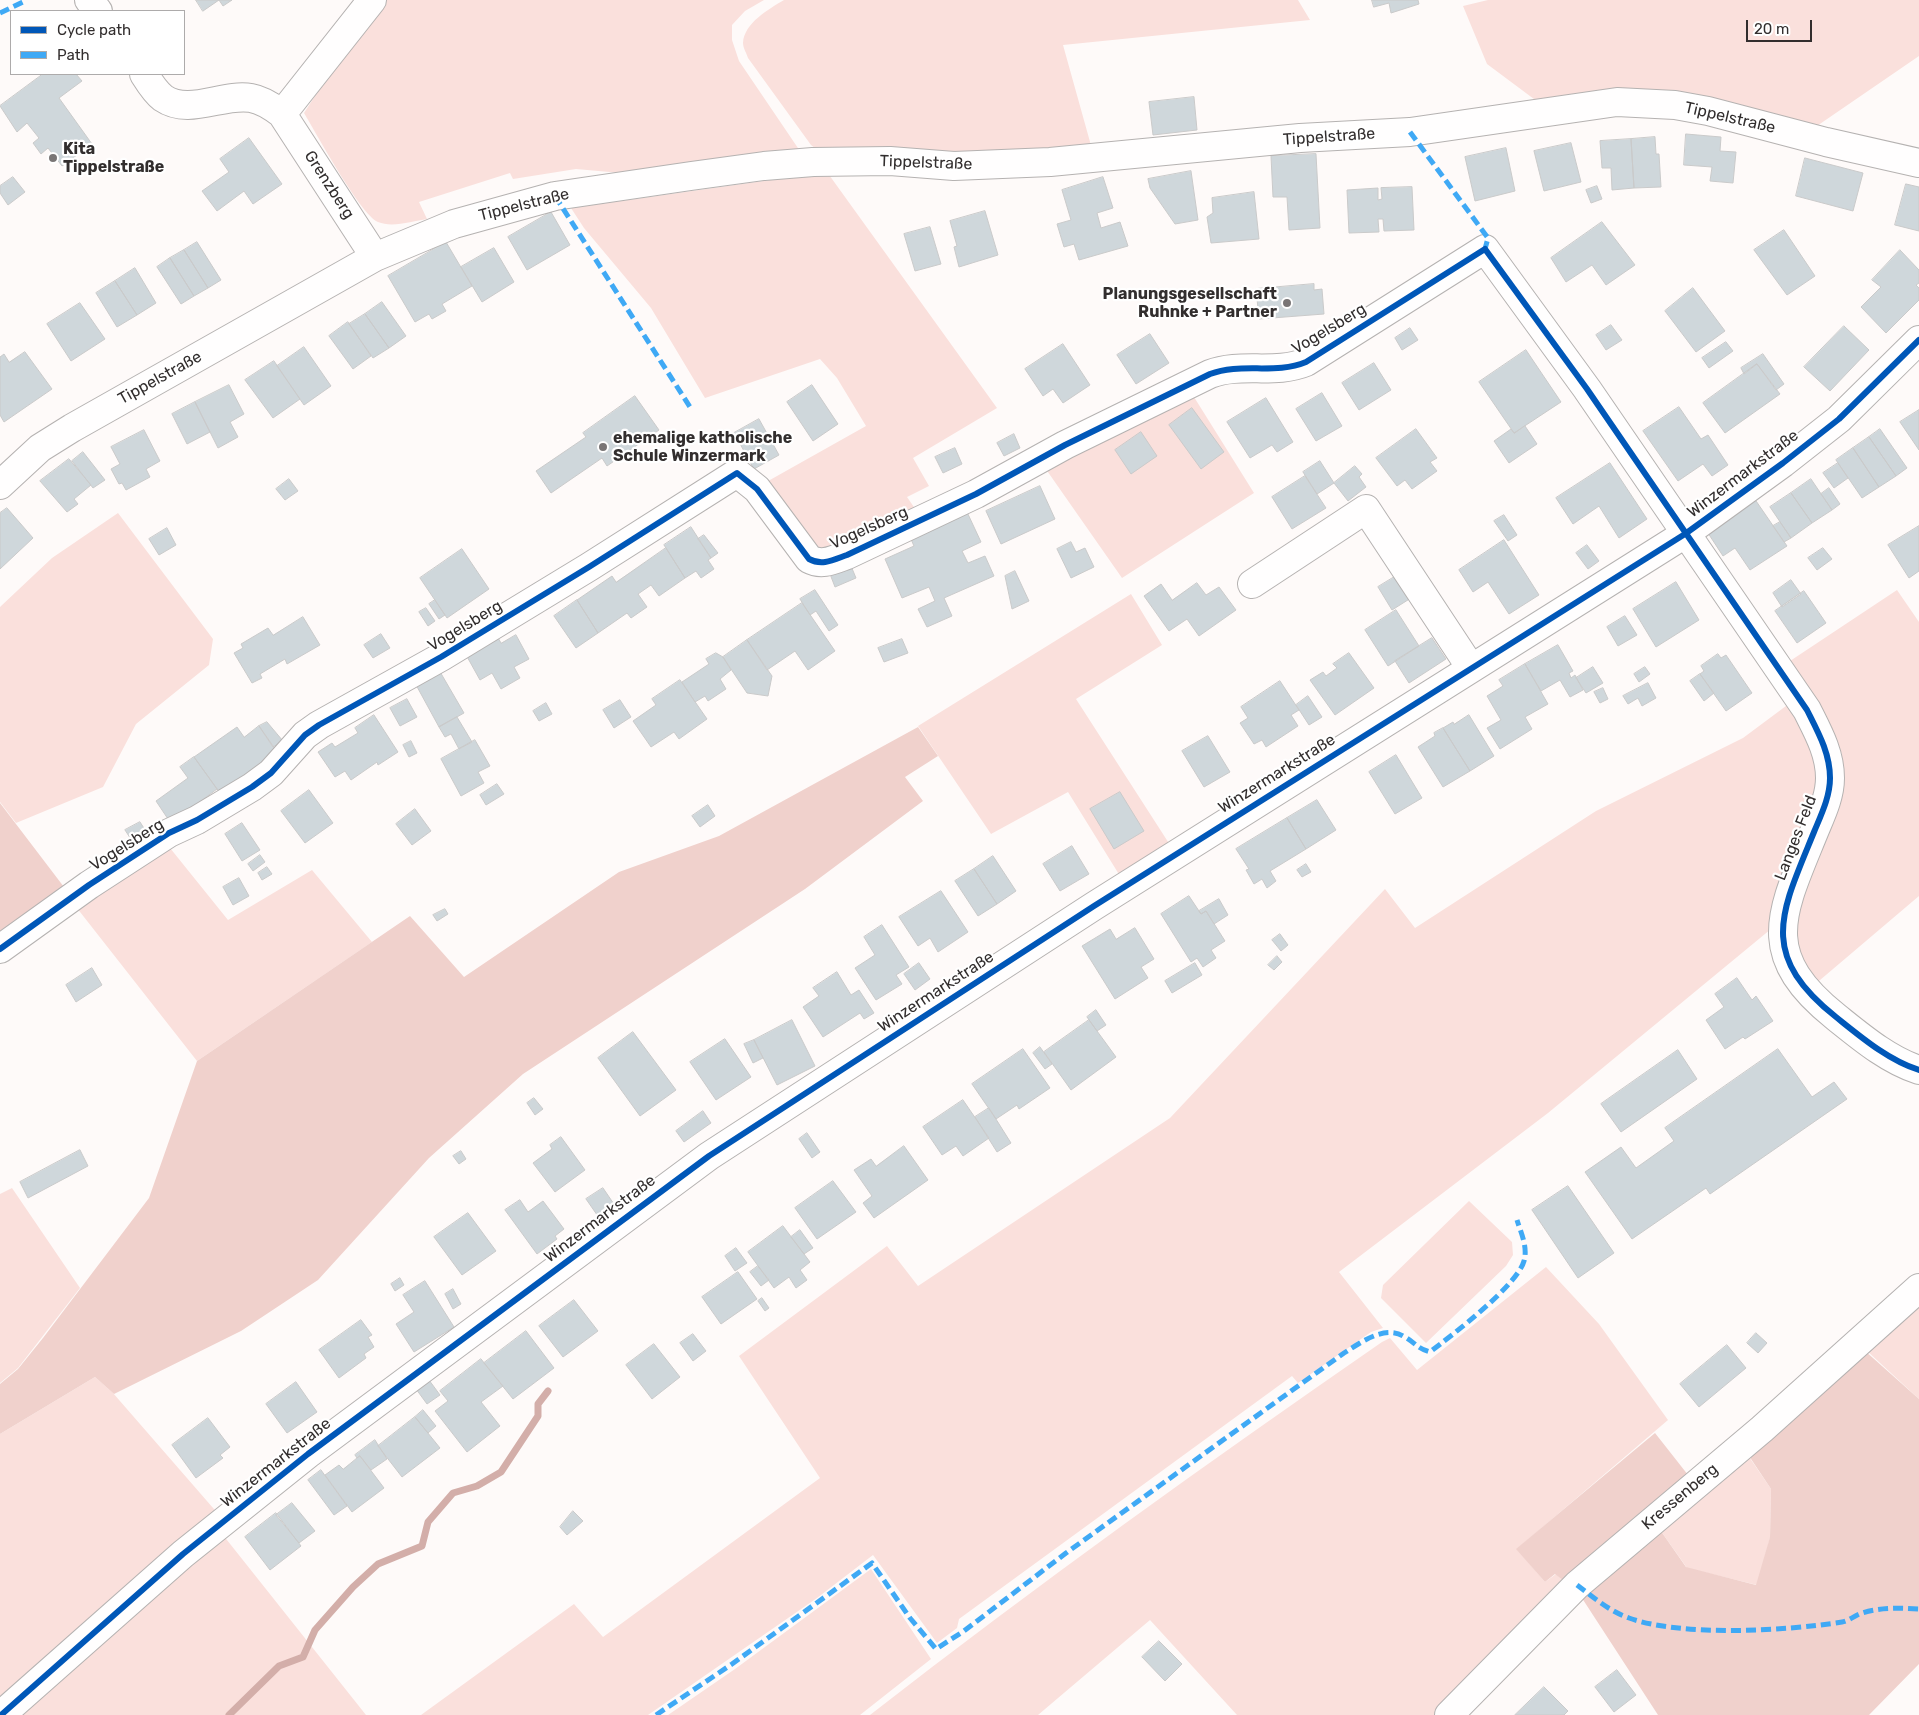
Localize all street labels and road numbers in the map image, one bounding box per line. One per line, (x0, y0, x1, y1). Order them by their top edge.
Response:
street label: Tippelstraße (1683, 98, 1777, 138)
street label: Tippelstraße (1282, 124, 1376, 150)
street label: Grenzberg (300, 147, 358, 223)
street label: Tippelstraße (879, 152, 973, 174)
street label: Tippelstraße (477, 184, 571, 226)
street label: Vogelsberg (1288, 299, 1370, 359)
street label: Tippelstraße (115, 347, 205, 409)
street label: Winzermarkstraße (1684, 426, 1802, 522)
street label: Vogelsberg (827, 502, 911, 554)
street label: Vogelsberg (424, 596, 506, 656)
street label: Winzermarkstraße (1215, 730, 1339, 818)
street label: Langes Feld (1771, 793, 1821, 883)
street label: Vogelsberg (87, 815, 167, 875)
street label: Winzermarkstraße (874, 947, 998, 1037)
street label: Winzermarkstraße (541, 1171, 659, 1267)
street label: Winzermarkstraße (217, 1414, 335, 1512)
street label: Kressenberg (1638, 1460, 1722, 1534)

